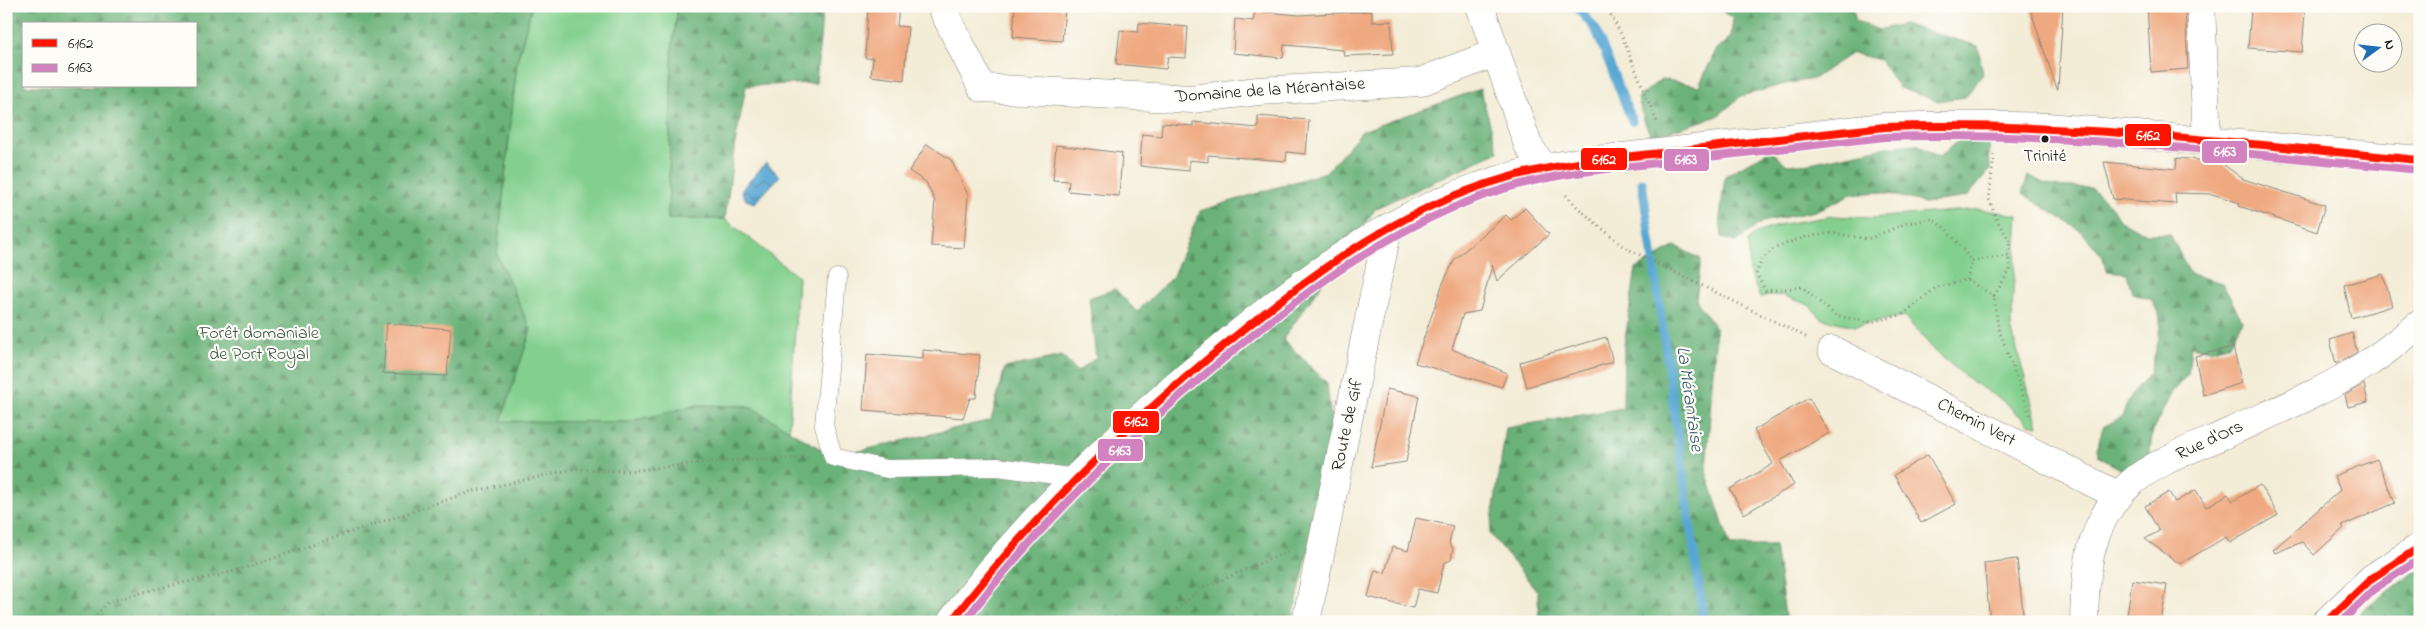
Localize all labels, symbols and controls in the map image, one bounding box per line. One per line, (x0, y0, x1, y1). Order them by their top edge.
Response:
legend (22, 22, 198, 88)
north arrow (2354, 22, 2404, 72)
text: 6162 (68, 33, 94, 55)
text: N (2378, 38, 2400, 52)
text: 6163 (68, 57, 92, 79)
street label: Domaine de la Mérantaise (1173, 71, 1367, 111)
line badge: 6162 (2124, 123, 2172, 147)
text: 6162 (2135, 126, 2160, 147)
marker: Trinité (2040, 134, 2050, 144)
line badge: 6163 (2201, 140, 2248, 164)
text: 6163 (2213, 142, 2236, 163)
place label: Trinité (2024, 144, 2067, 169)
line badge: 6162 (1580, 147, 1628, 171)
line badge: 6163 (1663, 148, 1710, 172)
text: 6162 (1591, 150, 1616, 171)
text: 6163 (1674, 150, 1697, 171)
park label: Forêt domaniale de Port Royal (198, 321, 320, 368)
water label: La Mérantaise (1668, 345, 1710, 455)
street label: Route de Gif (1326, 376, 1371, 474)
street label: Chemin Vert (1932, 392, 2020, 454)
line badge: 6162 (1112, 410, 1160, 434)
text: 6162 (1123, 412, 1148, 433)
street label: Rue d'Ors (2172, 414, 2248, 468)
line badge: 6163 (1097, 438, 1144, 462)
text: 6163 (1108, 441, 1131, 462)

